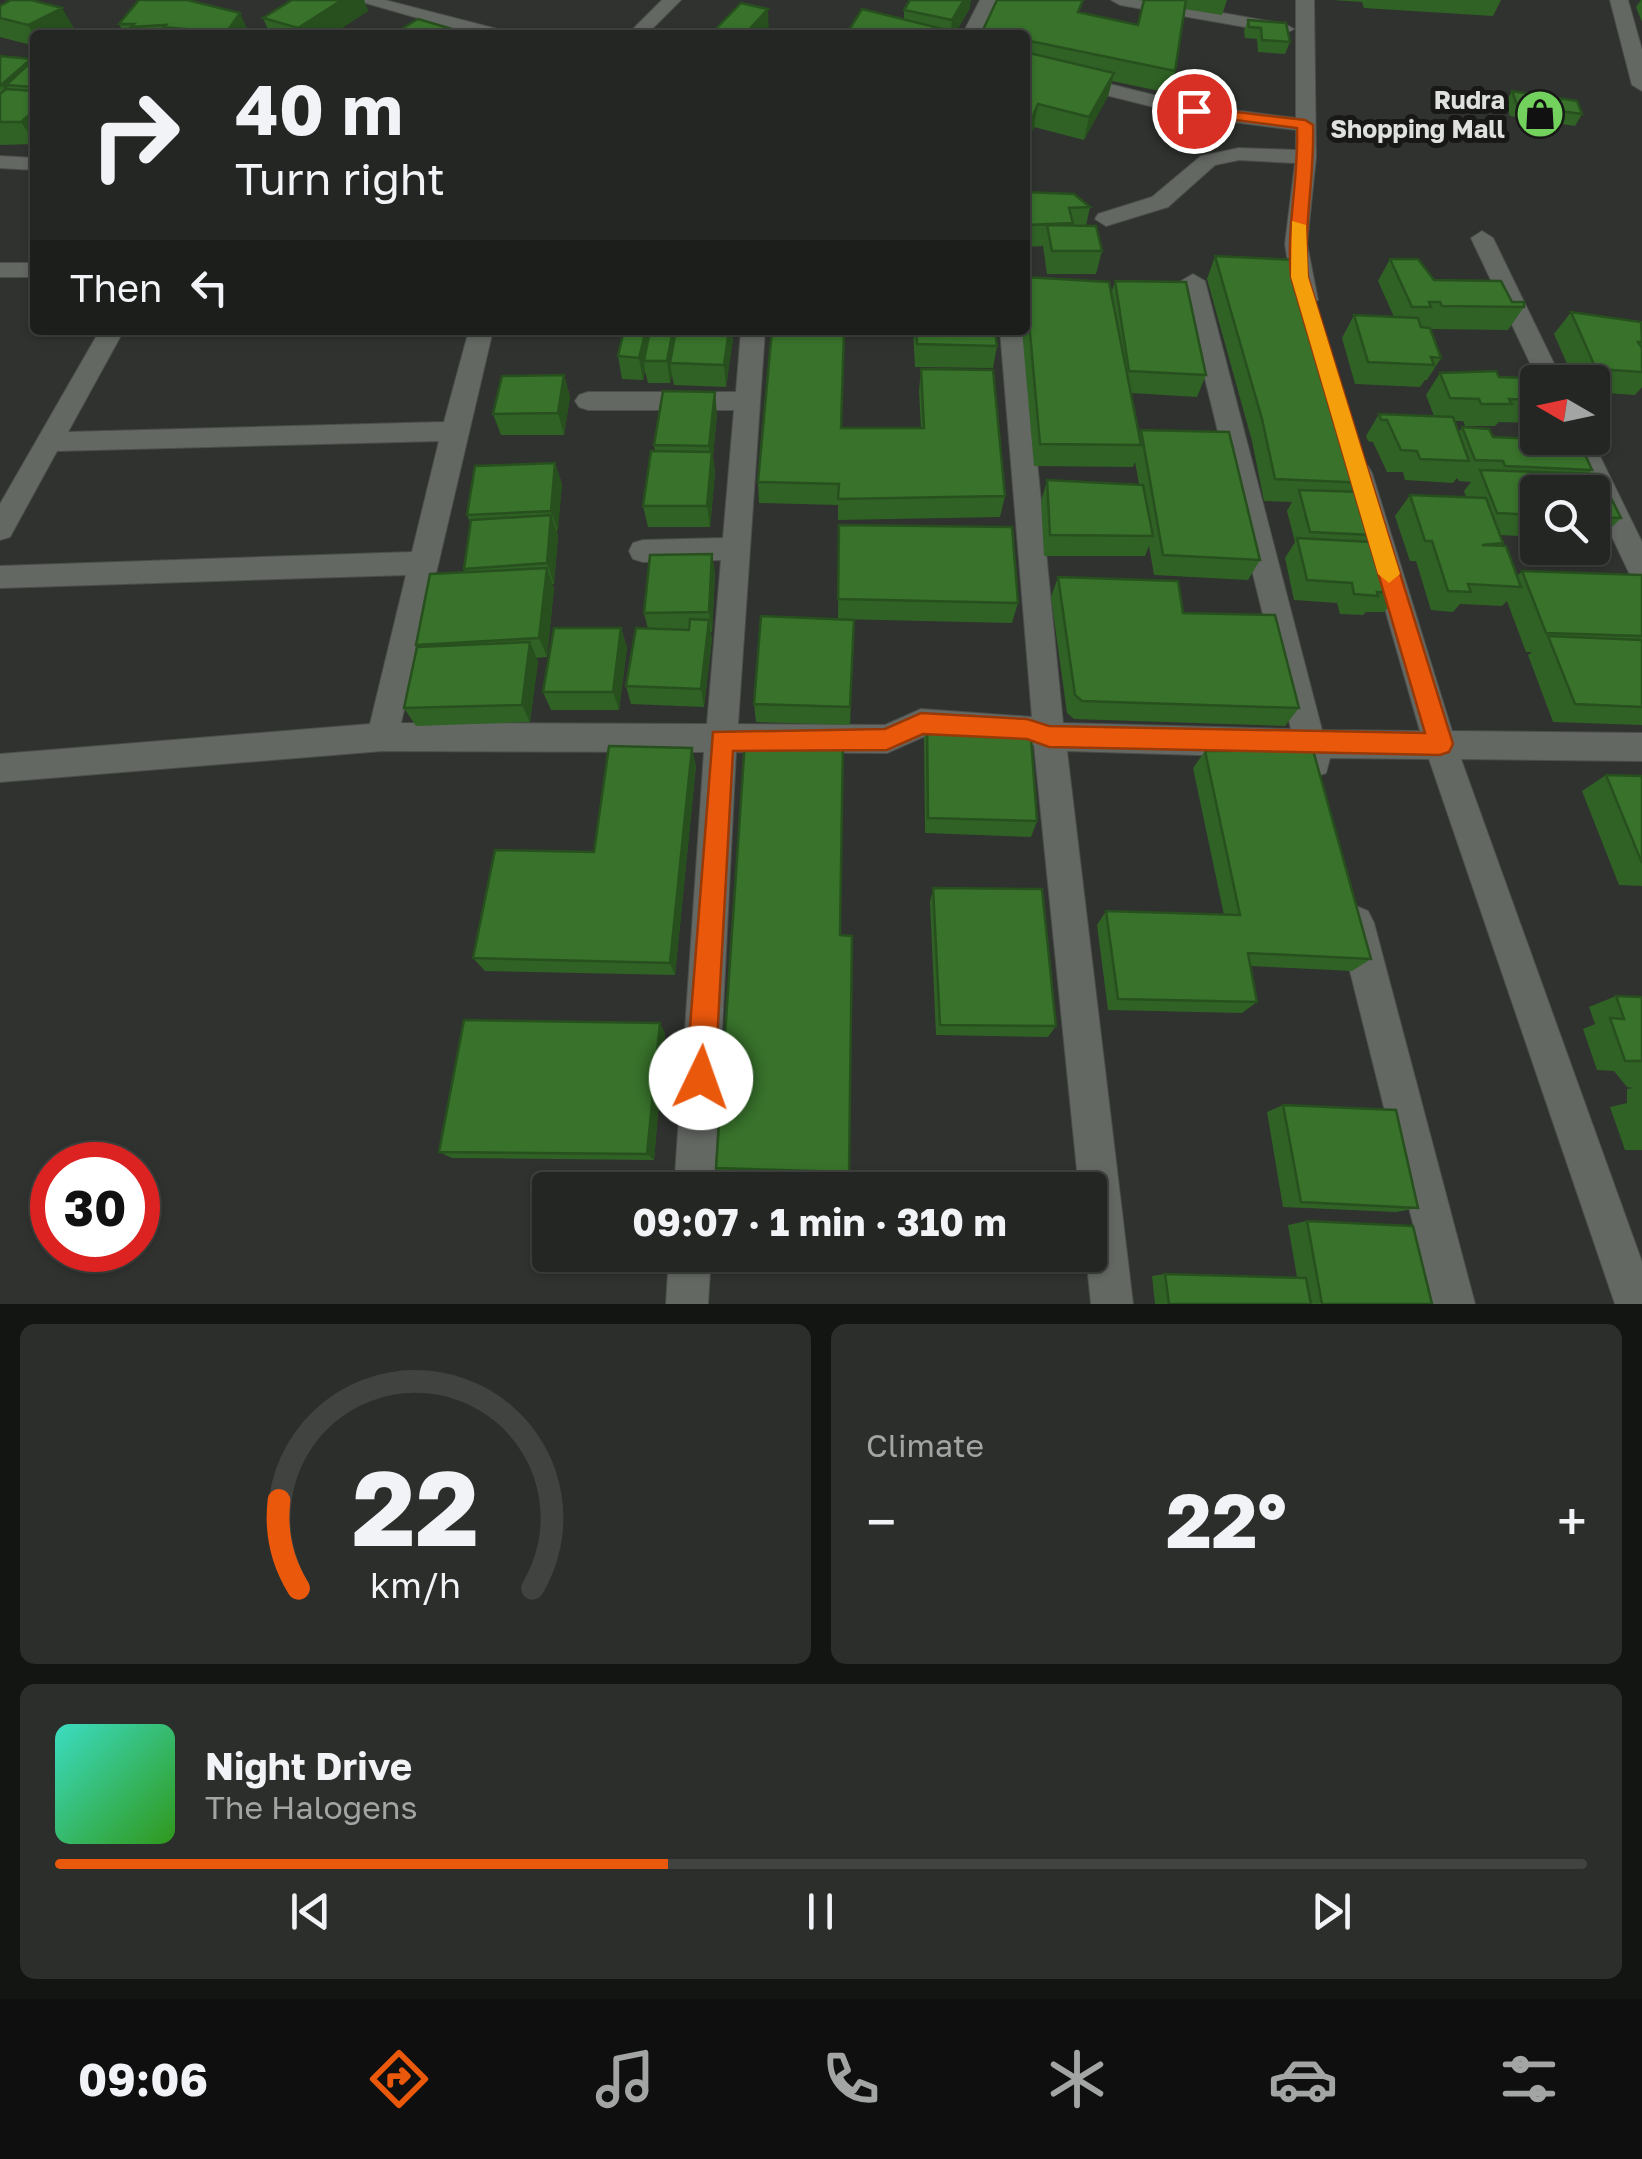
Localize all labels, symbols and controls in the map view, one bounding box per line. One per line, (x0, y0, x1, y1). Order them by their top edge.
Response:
text: 40 m (235, 66, 403, 150)
pin (1152, 69, 1237, 154)
icon: right (70, 70, 200, 200)
icon: arrive (1167, 84, 1222, 139)
place label: Rudra Shopping Mall (1330, 84, 1505, 144)
shop icon: Rudra Shopping Mall (1514, 88, 1566, 140)
text: Turn right (235, 151, 445, 205)
icon: left (182, 260, 237, 315)
text: Then (70, 265, 162, 310)
north arrow (1520, 365, 1610, 455)
map controls (1520, 365, 1610, 565)
button: search (1520, 475, 1610, 565)
position arrow (649, 1026, 753, 1130)
speed limit sign: 30 (30, 1142, 160, 1272)
text: 09:07 · 1 min · 310 m (632, 1199, 1007, 1244)
text: Climate (866, 1426, 984, 1464)
text: 22 (352, 1444, 479, 1569)
text: 22° (1166, 1474, 1287, 1565)
text: − (866, 1488, 896, 1554)
text: + (1557, 1488, 1587, 1554)
text: km/h (370, 1563, 461, 1606)
text: Night Drive (205, 1743, 412, 1788)
text: The Halogens (205, 1788, 417, 1826)
icon: previous (283, 1884, 338, 1939)
icon: pause (793, 1884, 848, 1939)
icon: next (1304, 1884, 1359, 1939)
icon: directions (364, 2044, 434, 2114)
icon: music (590, 2044, 660, 2114)
icon: phone (816, 2044, 886, 2114)
icon: climate (1042, 2044, 1112, 2114)
icon: car (1268, 2044, 1338, 2114)
icon: filters (1494, 2044, 1564, 2114)
text: 09:06 (78, 2052, 208, 2106)

